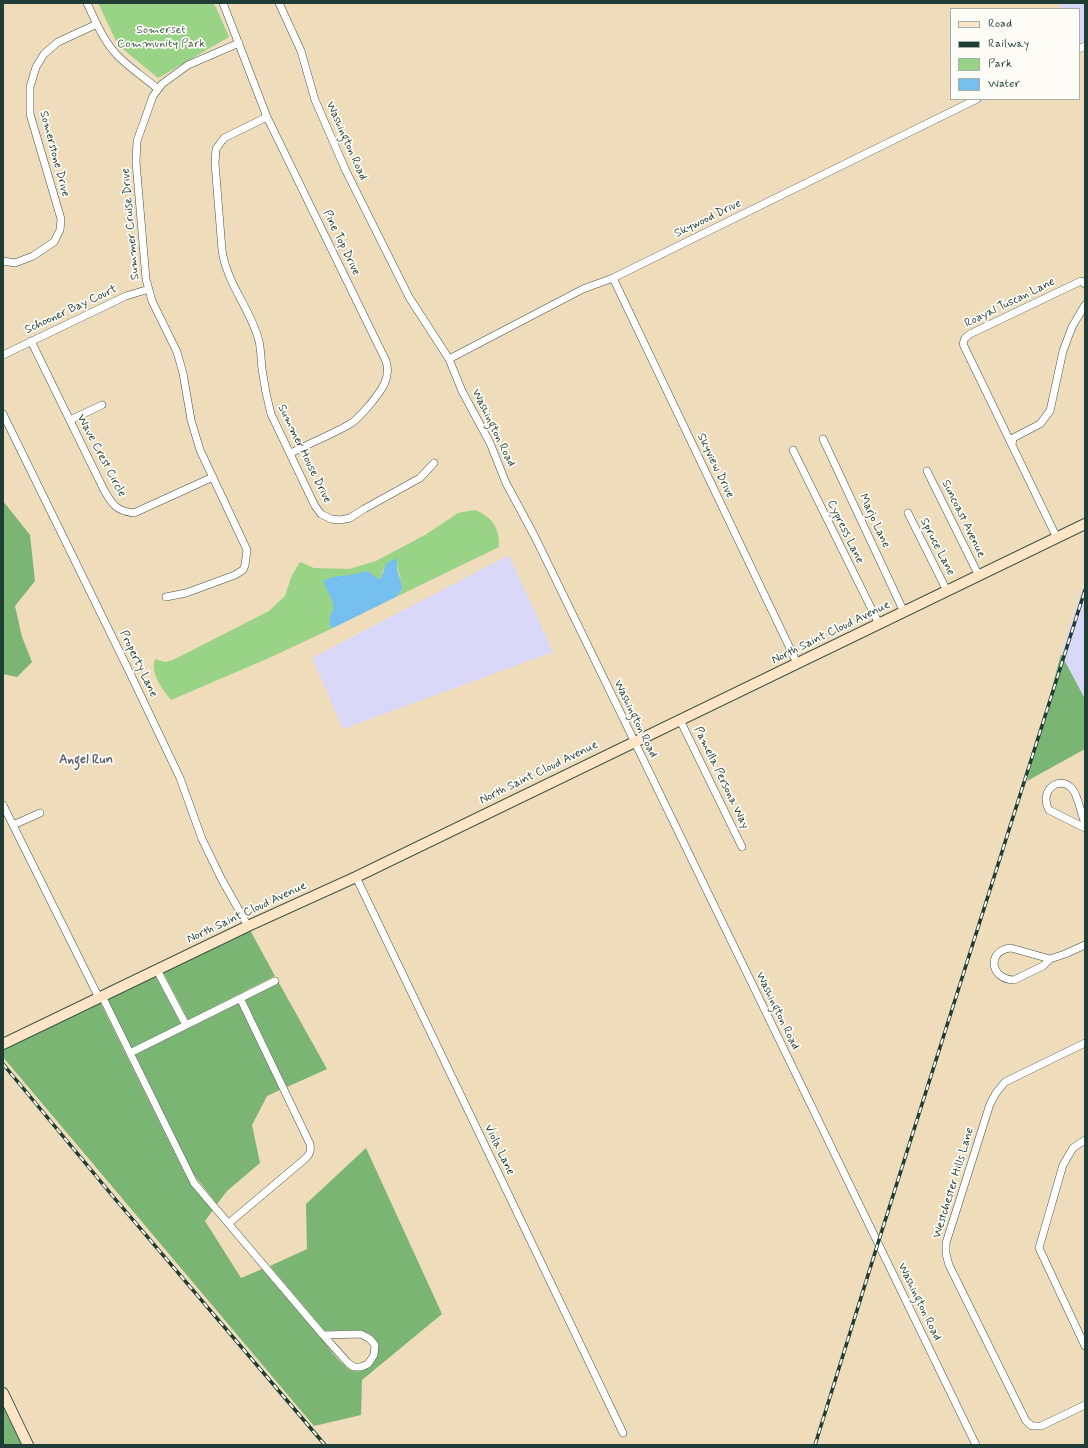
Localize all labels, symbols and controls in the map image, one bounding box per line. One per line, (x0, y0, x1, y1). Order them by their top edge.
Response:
legend (950, 8, 1080, 100)
text: Road (988, 16, 1012, 32)
park label: Somerset Community Park (117, 23, 205, 51)
text: Railway (988, 36, 1029, 52)
text: Park (988, 56, 1012, 72)
text: Water (988, 76, 1020, 92)
street label: Washington Road (322, 99, 370, 183)
street label: Somerstone Drive (36, 109, 72, 199)
street label: Summer Cruise Drive (119, 167, 143, 281)
street label: Skywood Drive (672, 197, 744, 241)
street label: Pine Top Drive (319, 208, 363, 278)
street label: Roayal Tuscan Lane (963, 275, 1057, 331)
street label: Schooner Bay Court (23, 282, 119, 338)
street label: Washington Road (468, 387, 518, 469)
street label: Summer House Drive (274, 402, 334, 506)
street label: Wave Crest Circle (73, 412, 129, 500)
street label: Skyview Drive (693, 431, 737, 501)
street label: Suncoast Avenue (938, 478, 988, 560)
street label: Marjo Lane (855, 492, 893, 550)
street label: Cypress Lane (823, 498, 867, 566)
street label: Spruce Lane (916, 516, 958, 578)
street label: North Saint Cloud Avenue (769, 598, 893, 668)
street label: Property Lane (116, 628, 160, 700)
street label: Washington Road (610, 678, 660, 760)
street label: Pamella Persona Way (690, 725, 752, 831)
street label: North Saint Cloud Avenue (477, 738, 601, 808)
district label: Angel Run (59, 752, 113, 768)
street label: North Saint Cloud Avenue (185, 879, 309, 947)
street label: Washington Road (752, 970, 802, 1052)
street label: Viola Lane (481, 1122, 517, 1178)
street label: Westchester Hills Lane (930, 1126, 978, 1240)
street label: Washington Road (894, 1261, 944, 1343)

